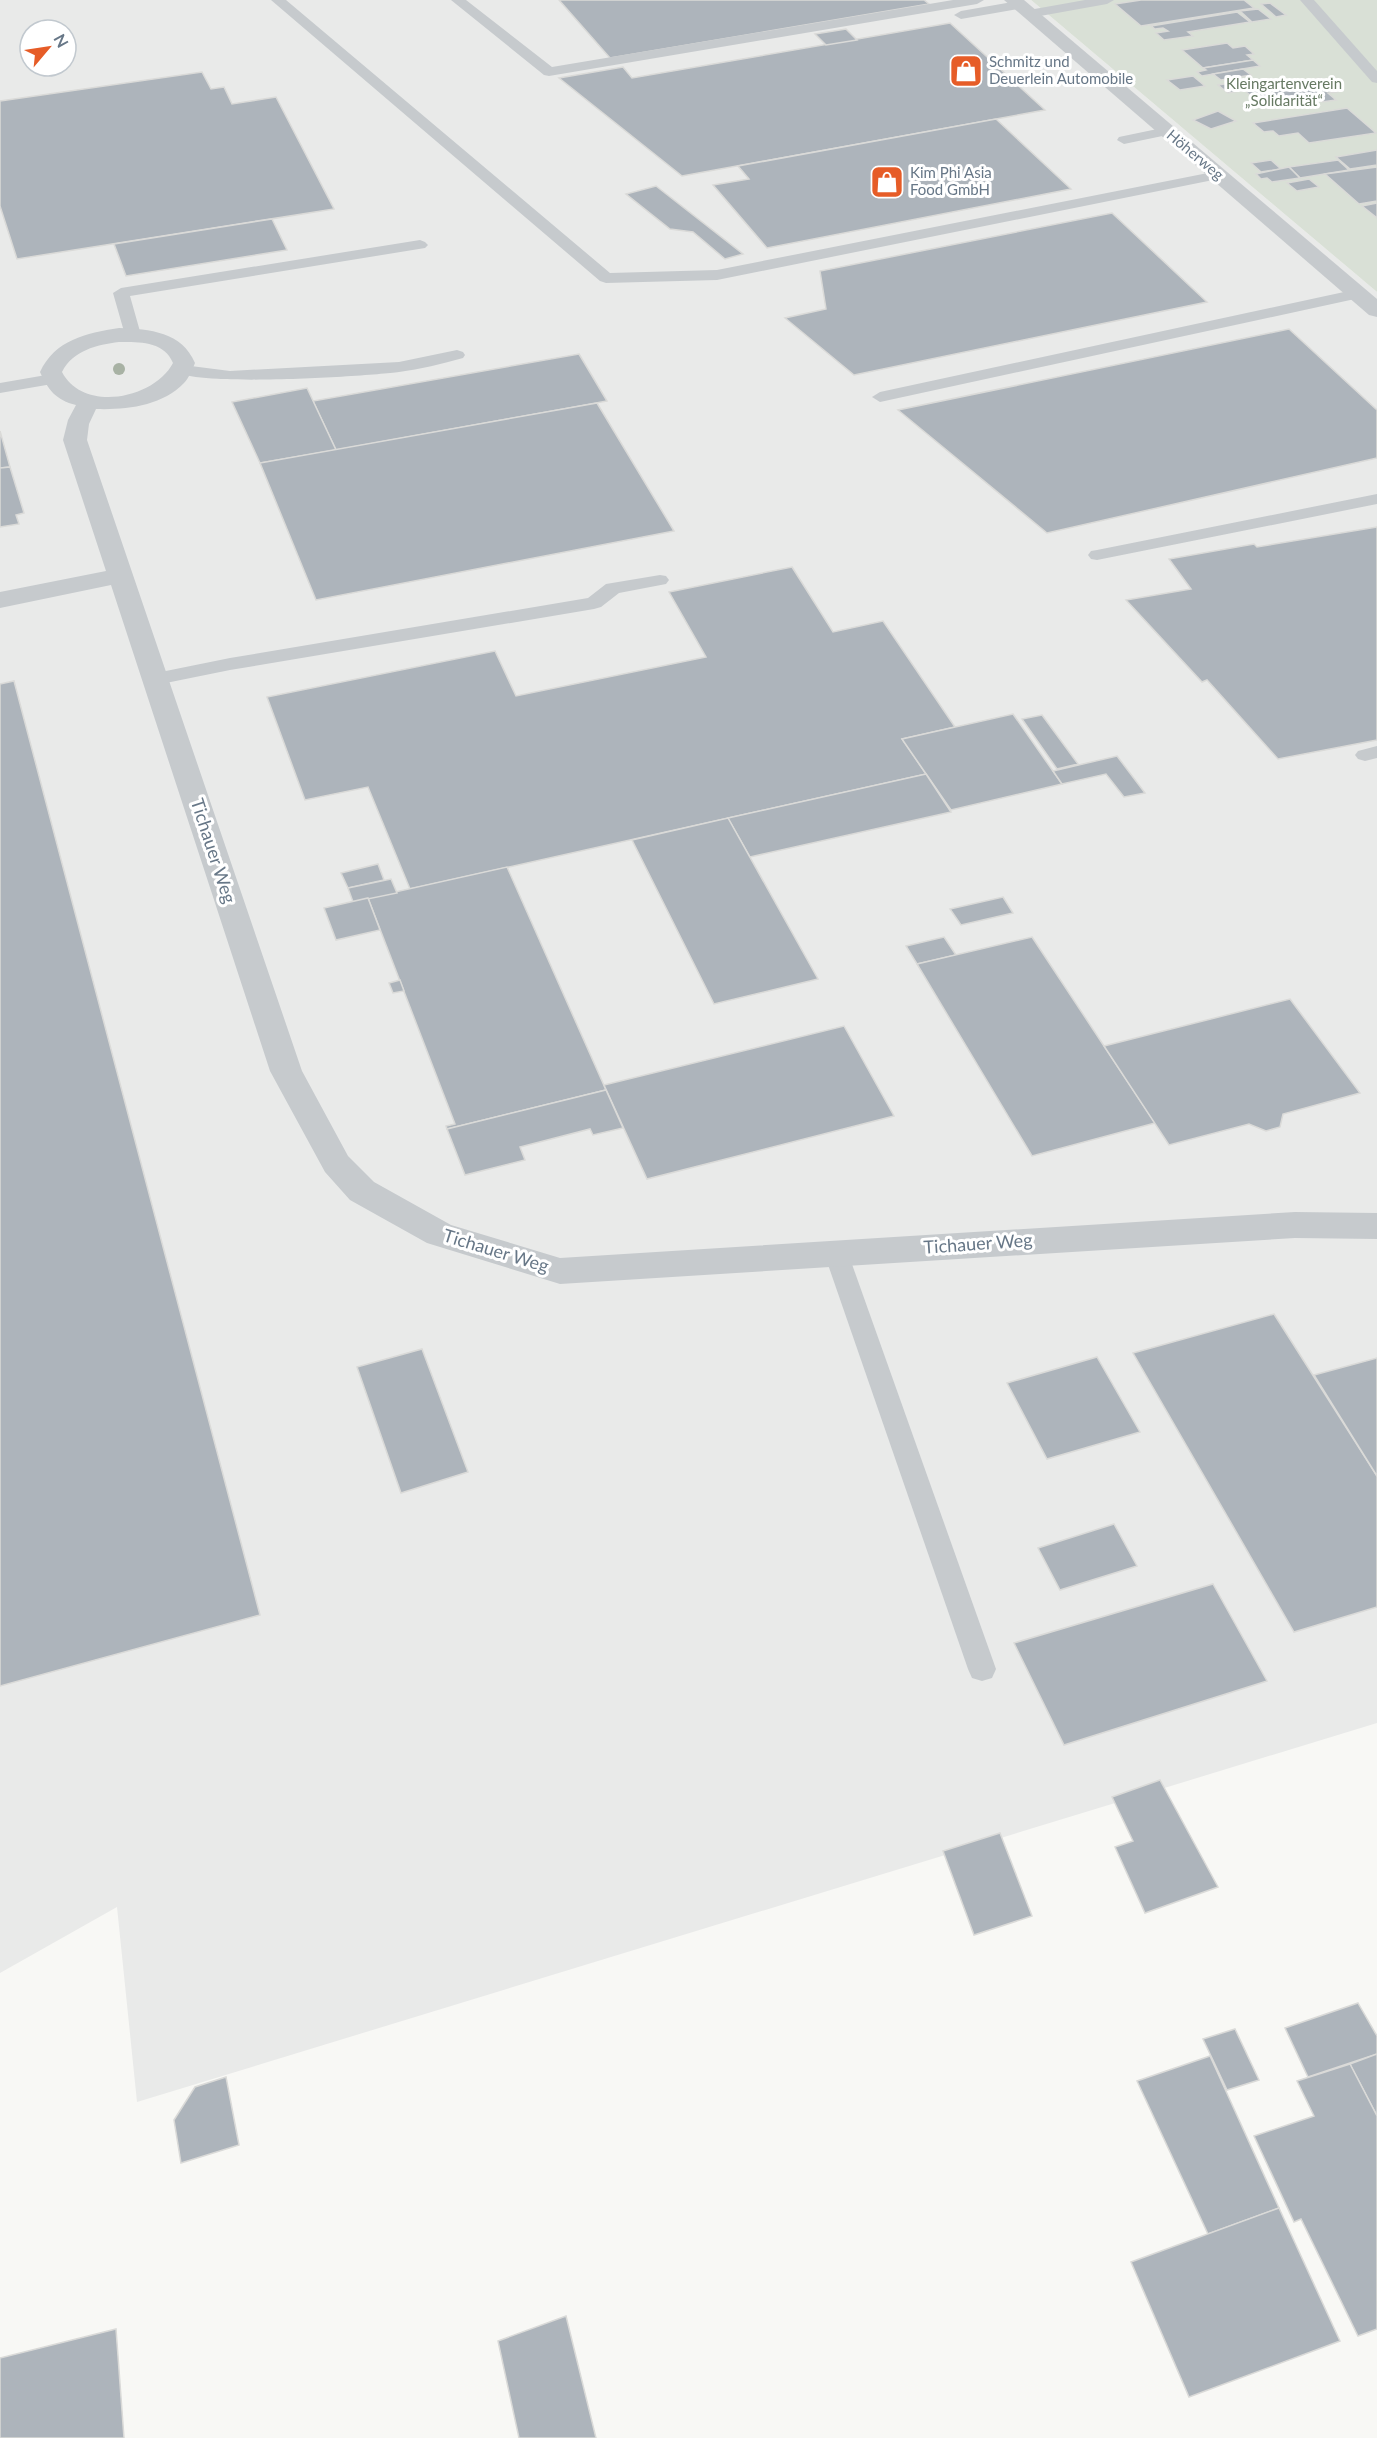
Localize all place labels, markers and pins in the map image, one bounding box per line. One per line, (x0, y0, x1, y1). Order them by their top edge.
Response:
place label: Schmitz und Deuerlein Automobile (989, 52, 1133, 87)
shop icon: Schmitz und Deuerlein Automobile (948, 53, 984, 89)
place label: Kim Phi Asia Food GmbH (910, 163, 992, 198)
shop icon: Kim Phi Asia Food GmbH (869, 164, 905, 200)

